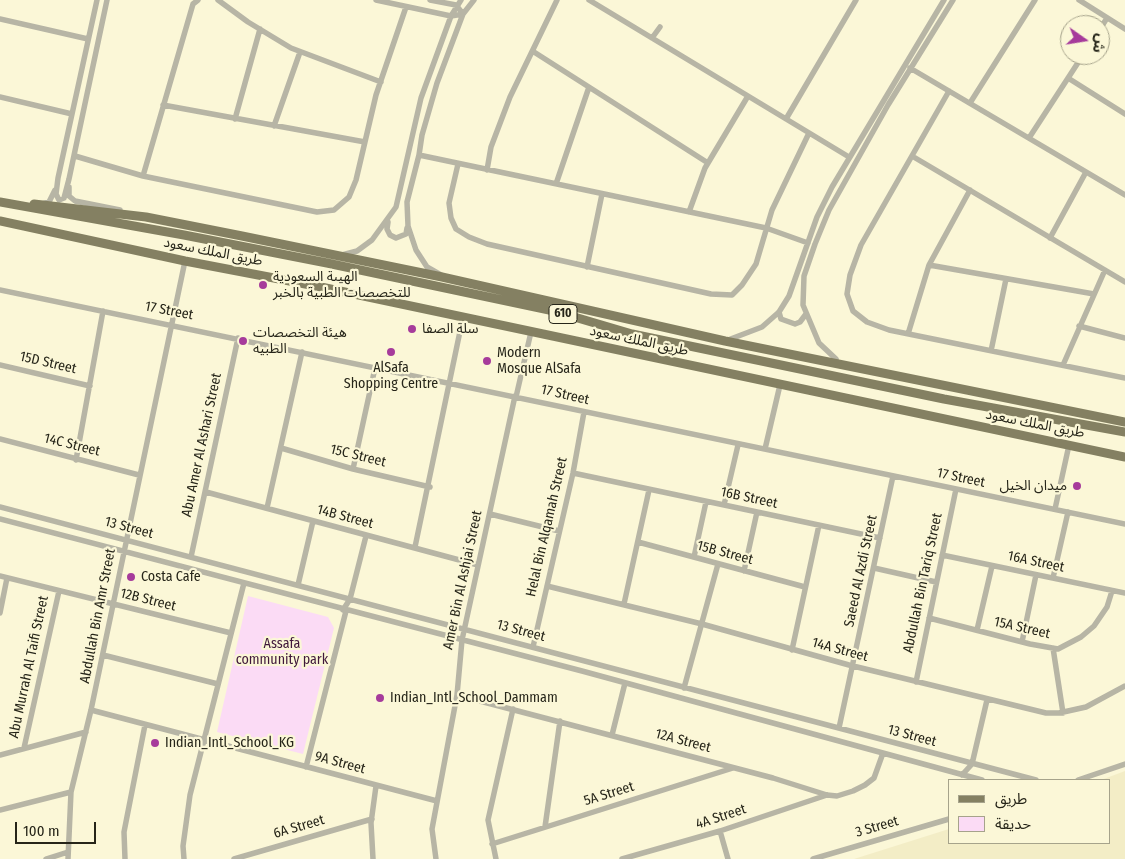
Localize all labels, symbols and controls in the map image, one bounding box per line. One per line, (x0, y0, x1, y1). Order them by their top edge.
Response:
north arrow (1060, 15, 1110, 65)
text: ش (1089, 32, 1110, 55)
street label: طريق الملك سعود (162, 234, 264, 270)
place label: الهيىة السعودية للتخصصات الطبية بالخبر (273, 269, 411, 302)
marker: الهيىة السعودية للتخصصات الطبية بالخبر (257, 279, 269, 291)
street label: 17 Street (143, 298, 195, 324)
road number: 610 (549, 304, 577, 324)
place label: سلة الصفا (422, 321, 479, 337)
street label: طريق الملك سعود (588, 322, 690, 360)
marker: سلة الصفا (406, 323, 418, 335)
place label: هيئة التخصصات الطبيه (253, 325, 347, 358)
marker: هيئة التخصصات الطبيه (237, 335, 249, 347)
place label: Modern Mosque AlSafa (497, 345, 581, 378)
marker: AlSafa Shopping Centre (385, 346, 397, 358)
street label: 15D Street (18, 348, 78, 378)
marker: Modern Mosque AlSafa (481, 355, 493, 367)
place label: AlSafa Shopping Centre (344, 360, 438, 392)
street label: Abu Amer Al Ashari Street (179, 372, 225, 518)
street label: 17 Street (539, 381, 591, 409)
street label: طريق الملك سعود (984, 406, 1086, 442)
street label: 14C Street (42, 430, 102, 460)
street label: 15C Street (328, 441, 388, 471)
street label: Helal Bin Alqamah Street (523, 456, 571, 598)
street label: 17 Street (935, 465, 987, 491)
place label: ميدان الخيل (999, 478, 1067, 494)
marker: ميدان الخيل (1071, 480, 1083, 492)
street label: 16B Street (719, 484, 779, 512)
street label: 14B Street (315, 501, 375, 533)
street label: Amer Bin Al Ashjai Street (440, 509, 486, 651)
street label: Abdullah Bin Tariq Street (900, 512, 946, 654)
street label: 13 Street (103, 513, 155, 543)
street label: Saeed Al Azdi Street (841, 513, 881, 629)
street label: 15B Street (695, 537, 755, 569)
street label: Abdullah Bin Amr Street (77, 547, 119, 685)
street label: 16A Street (1006, 548, 1066, 576)
place label: Costa Cafe (141, 569, 201, 585)
marker: Costa Cafe (125, 571, 137, 583)
street label: 12B Street (118, 585, 178, 615)
street label: Abu Murrah Al Taifi Street (6, 594, 52, 740)
street label: 15A Street (992, 613, 1052, 643)
street label: 13 Street (495, 616, 547, 646)
street label: 14A Street (810, 634, 870, 666)
park label: Assafa community park (236, 636, 328, 669)
place label: Indian_Intl_School_Dammam (390, 690, 558, 706)
marker: Indian_Intl_School_Dammam (374, 692, 386, 704)
street label: 13 Street (886, 721, 938, 751)
street label: 12A Street (653, 726, 713, 756)
place label: Indian_Intl_School_KG (165, 735, 294, 751)
marker: Indian_Intl_School_KG (149, 737, 161, 749)
street label: 9A Street (313, 748, 367, 778)
street label: 5A Street (582, 778, 636, 810)
legend (948, 779, 1110, 844)
text: طريق (995, 790, 1027, 808)
street label: 4A Street (694, 801, 748, 833)
scale bar (18, 812, 99, 844)
street label: 6A Street (272, 812, 326, 842)
street label: 3 Street (854, 813, 900, 841)
text: حديقة (995, 815, 1031, 833)
text: 100 m (23, 822, 60, 840)

